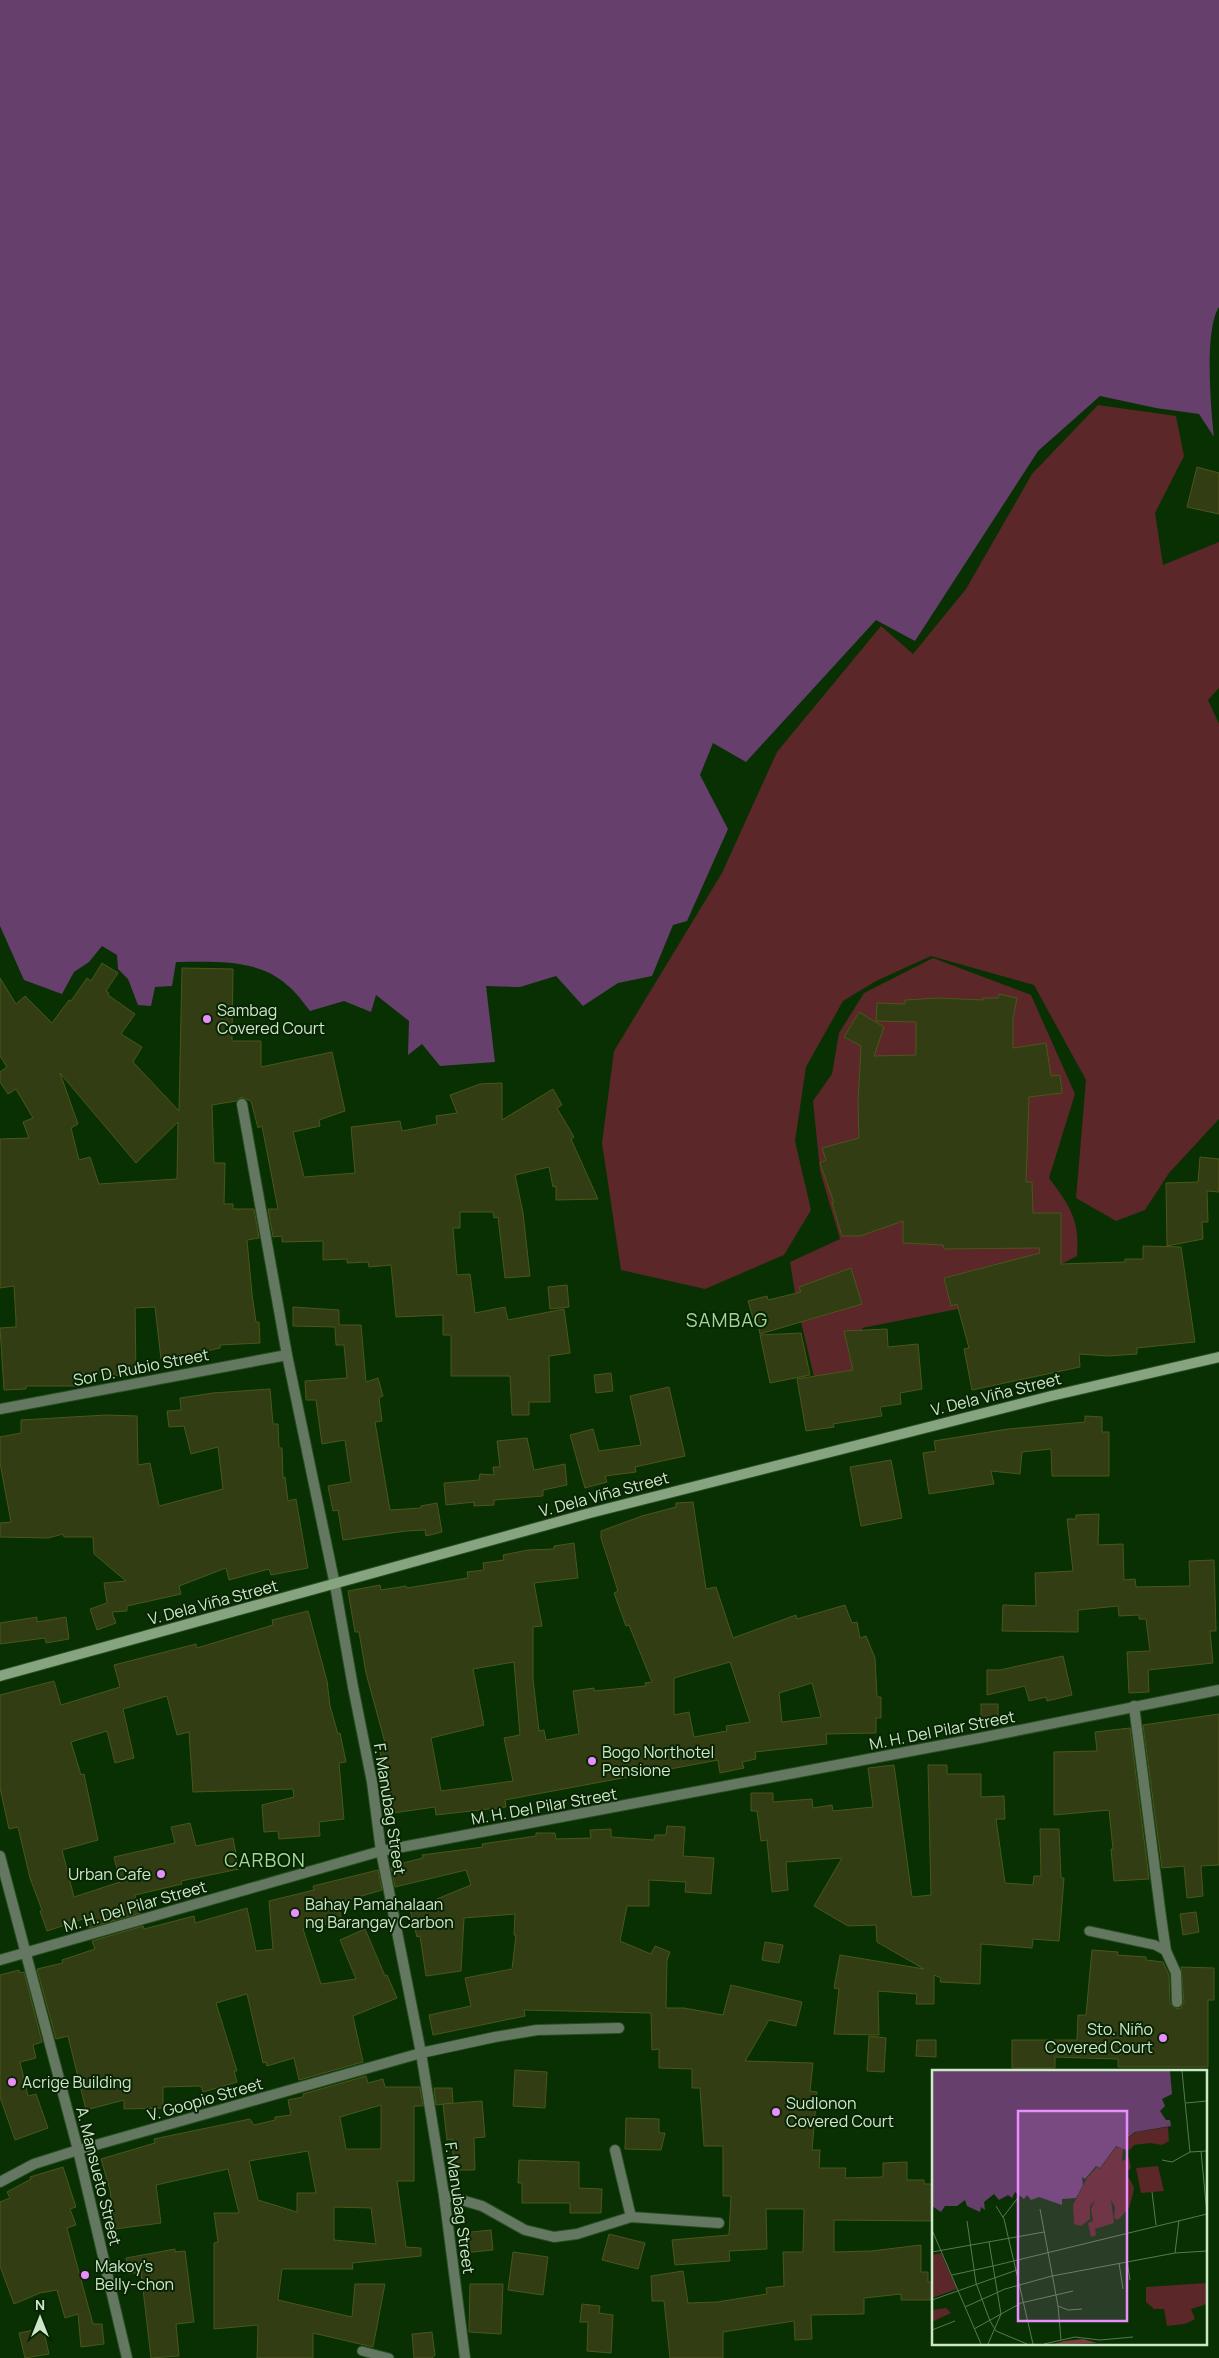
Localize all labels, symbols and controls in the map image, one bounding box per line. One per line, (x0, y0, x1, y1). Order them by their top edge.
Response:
place label: Sambag Covered Court (217, 999, 325, 1039)
marker: Sambag Covered Court (201, 1013, 213, 1025)
district label: SAMBAG (686, 1307, 768, 1333)
street label: Sor D. Rubio Street (71, 1343, 211, 1391)
street label: V. Dela Viña Street (929, 1367, 1063, 1421)
street label: V. Dela Viña Street (537, 1466, 671, 1522)
street label: V. Dela Viña Street (146, 1574, 280, 1630)
street label: M. H. Del Pilar Street (867, 1705, 1017, 1755)
place label: Bogo Northotel Pensione (602, 1741, 714, 1781)
street label: F. Manubag Street (369, 1742, 411, 1876)
marker: Bogo Northotel Pensione (586, 1755, 598, 1767)
street label: M. H. Del Pilar Street (469, 1782, 619, 1830)
district label: CARBON (224, 1847, 306, 1873)
place label: Urban Cafe (68, 1863, 151, 1885)
marker: Urban Cafe (155, 1868, 167, 1880)
street label: M. H. Del Pilar Street (61, 1875, 209, 1937)
place label: Bahay Pamahalaan ng Barangay Carbon (305, 1893, 454, 1933)
marker: Bahay Pamahalaan ng Barangay Carbon (289, 1907, 301, 1919)
place label: Sto. Niño Covered Court (1045, 2018, 1153, 2058)
marker: Sto. Niño Covered Court (1157, 2032, 1169, 2044)
inset map (932, 2070, 1206, 2346)
place label: Acrige Building (22, 2071, 132, 2093)
street label: V. Goopio Street (145, 2072, 265, 2126)
marker: Acrige Building (6, 2076, 18, 2088)
place label: Sudlonon Covered Court (786, 2092, 894, 2132)
street label: A. Mansueto Street (71, 2104, 127, 2248)
marker: Sudlonon Covered Court (770, 2106, 782, 2118)
street label: F. Manubag Street (440, 2141, 480, 2275)
place label: Makoy's Belly-chon (95, 2255, 174, 2295)
marker: Makoy's Belly-chon (79, 2269, 91, 2281)
north arrow (15, 2293, 65, 2343)
text: N (35, 2295, 45, 2314)

